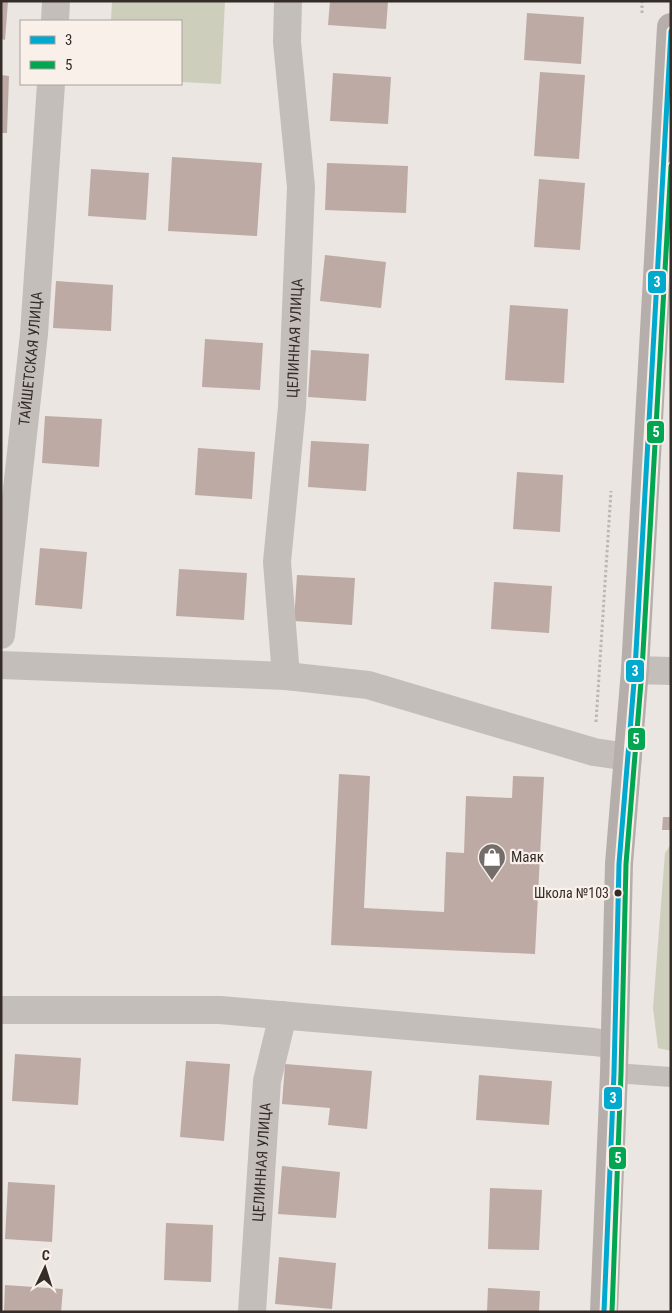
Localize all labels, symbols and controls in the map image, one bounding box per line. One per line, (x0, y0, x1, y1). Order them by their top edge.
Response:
legend (20, 20, 182, 85)
text: 3 (65, 31, 72, 49)
text: 5 (65, 56, 72, 74)
line badge: 3 (647, 270, 667, 294)
text: 3 (653, 274, 661, 290)
street label: ЦЕЛИННАЯ УЛИЦА (283, 278, 306, 398)
street label: ТАЙШЕТСКАЯ УЛИЦА (15, 291, 46, 427)
line badge: 5 (646, 420, 665, 444)
text: 5 (652, 424, 660, 440)
line badge: 3 (625, 659, 645, 683)
text: 3 (631, 663, 639, 679)
line badge: 5 (627, 727, 646, 751)
text: 5 (632, 731, 640, 747)
shop icon: Маяк (477, 842, 507, 881)
place label: Маяк (511, 848, 544, 866)
place label: Школа №103 (534, 885, 609, 901)
marker: Школа №103 (613, 888, 623, 898)
line badge: 3 (603, 1086, 623, 1110)
text: 3 (609, 1090, 617, 1106)
street label: ЦЕЛИННАЯ УЛИЦА (249, 1102, 275, 1223)
line badge: 5 (608, 1146, 627, 1170)
text: 5 (614, 1150, 622, 1166)
north arrow (20, 1243, 70, 1293)
text: С (41, 1247, 50, 1263)

